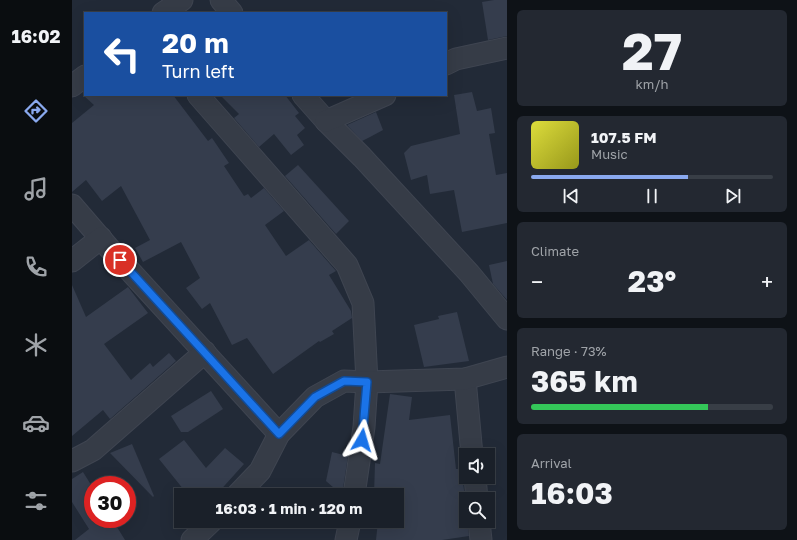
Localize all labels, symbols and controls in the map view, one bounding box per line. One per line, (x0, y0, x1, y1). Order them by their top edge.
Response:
text: 27 (622, 19, 682, 81)
text: 16:02 (11, 25, 61, 47)
text: 20 m (162, 26, 229, 59)
icon: left (96, 28, 148, 80)
text: Turn left (162, 60, 235, 82)
text: km/h (635, 76, 669, 92)
icon: directions (22, 97, 50, 125)
text: 107.5 FM (591, 128, 657, 146)
text: Music (591, 146, 628, 162)
icon: music (22, 175, 50, 203)
icon: previous (560, 185, 582, 207)
icon: pause (641, 185, 663, 207)
icon: next (722, 185, 744, 207)
pin (103, 243, 137, 277)
text: Climate (531, 243, 579, 259)
icon: arrive (109, 249, 131, 271)
icon: phone (22, 253, 50, 281)
text: 23° (628, 263, 676, 299)
text: − (531, 268, 543, 295)
text: + (761, 268, 773, 295)
icon: climate (22, 331, 50, 359)
text: Range · 73% (531, 343, 606, 359)
text: 365 km (531, 363, 638, 399)
icon: car (22, 409, 50, 437)
position arrow (341, 419, 383, 461)
map controls (459, 448, 495, 528)
button: sound (459, 448, 495, 484)
text: Arrival (531, 455, 572, 471)
text: 16:03 (531, 475, 613, 511)
speed limit sign: 30 (84, 476, 136, 528)
icon: filters (22, 487, 50, 515)
button: search (459, 492, 495, 528)
text: 16:03 · 1 min · 120 m (216, 499, 362, 517)

